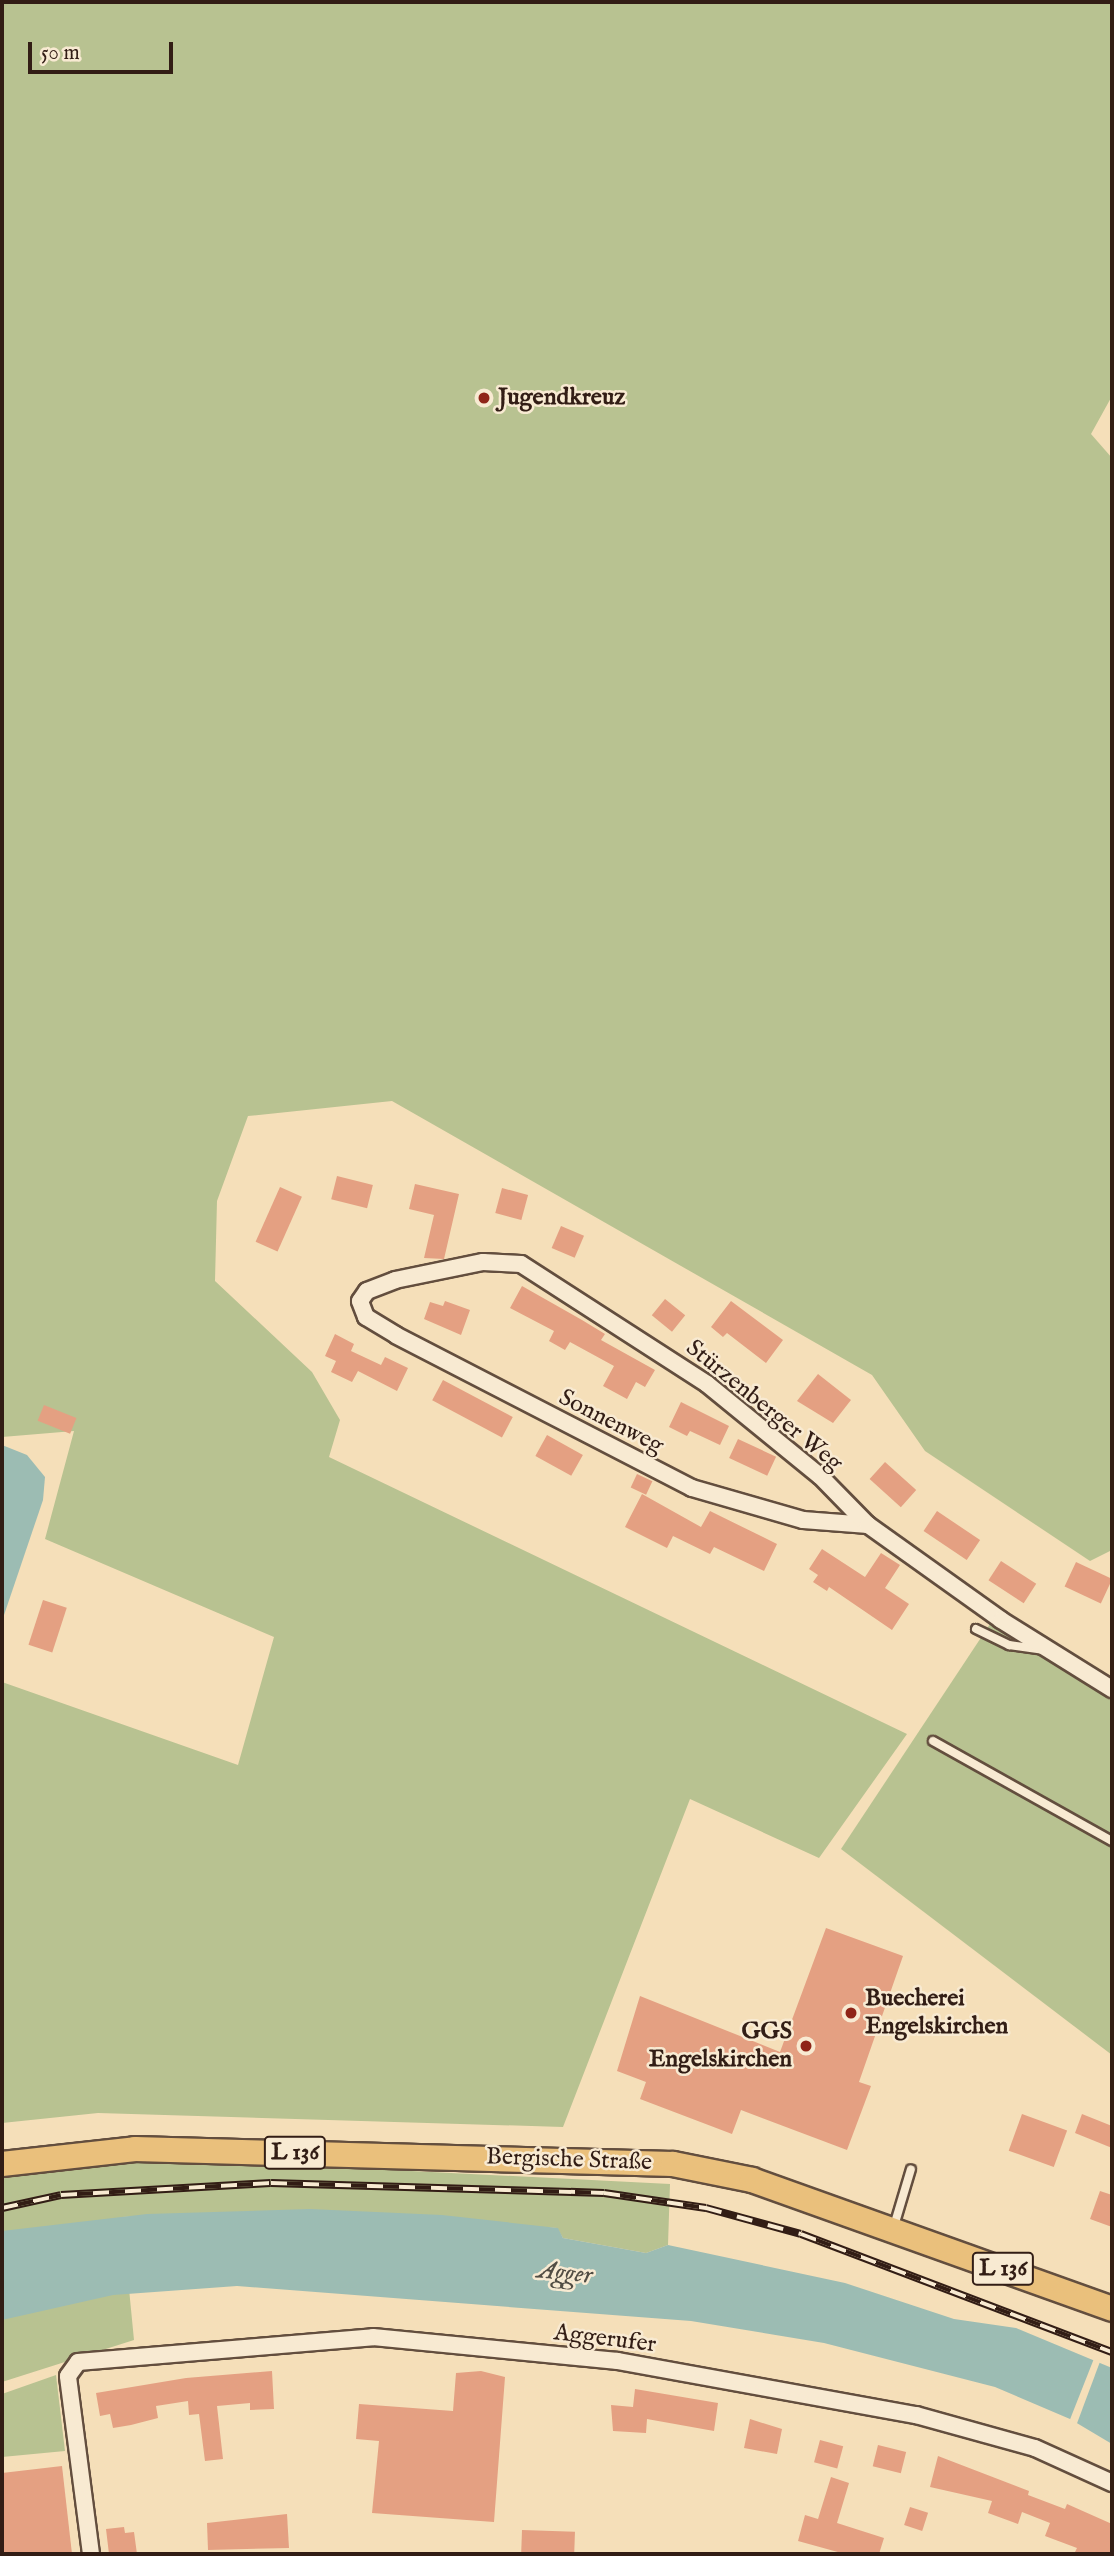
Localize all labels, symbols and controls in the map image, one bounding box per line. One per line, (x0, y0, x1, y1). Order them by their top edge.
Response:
scale bar (32, 28, 177, 72)
text: 50 m (41, 40, 80, 67)
place label: Jugendkreuz (498, 384, 625, 412)
marker: Jugendkreuz (476, 390, 492, 406)
street label: Stürzenberger Weg (680, 1334, 848, 1478)
street label: Sonnenweg (554, 1383, 668, 1461)
place label: Buecherei Engelskirchen (865, 1985, 1008, 2041)
marker: Buecherei Engelskirchen (843, 2005, 859, 2021)
place label: GGS Engelskirchen (649, 2018, 792, 2074)
marker: GGS Engelskirchen (798, 2038, 814, 2054)
road number: L 136 (264, 2134, 326, 2172)
street label: Bergische Straße (486, 2143, 652, 2177)
road number: L 136 (972, 2250, 1034, 2288)
water label: Agger (536, 2255, 594, 2291)
street label: Aggerufer (552, 2318, 658, 2360)

